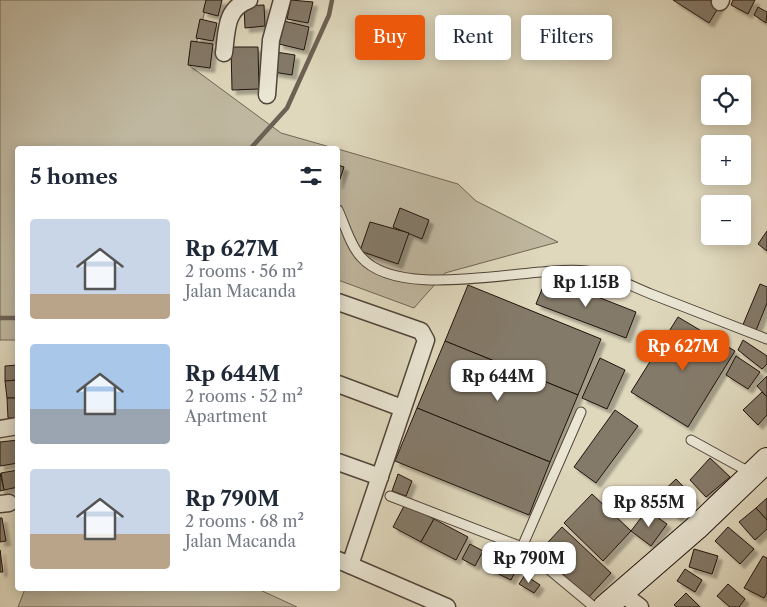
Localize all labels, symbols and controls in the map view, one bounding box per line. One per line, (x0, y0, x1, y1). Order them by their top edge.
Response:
chip: Buy (355, 15, 425, 60)
chip: Rent (435, 15, 511, 60)
chip: Filters (521, 15, 612, 60)
map controls (701, 75, 751, 245)
button: locate (701, 75, 751, 125)
button: + (701, 135, 751, 185)
icon: filters (297, 162, 325, 190)
text: 5 homes (30, 164, 118, 189)
button: − (701, 195, 751, 245)
text: Rp 627M (185, 236, 279, 261)
icon: home (70, 239, 130, 299)
text: 2 rooms · 56 m² (185, 261, 303, 281)
pin: Rp 1.15B (534, 266, 638, 308)
text: Rp 1.15B (553, 272, 619, 292)
text: Jalan Macanda (185, 281, 296, 301)
pin: Rp 627M (637, 330, 729, 372)
text: Rp 627M (647, 336, 719, 356)
pin: Rp 644M (452, 360, 544, 402)
text: Rp 644M (185, 361, 280, 386)
icon: home (70, 364, 130, 424)
text: Rp 644M (462, 366, 534, 386)
text: 2 rooms · 52 m² (185, 386, 303, 406)
text: Apartment (185, 406, 267, 426)
text: Rp 790M (185, 486, 280, 511)
pin: Rp 855M (603, 486, 695, 528)
icon: home (70, 489, 130, 549)
text: Rp 855M (613, 492, 685, 512)
text: 2 rooms · 68 m² (185, 511, 304, 531)
text: Jalan Macanda (185, 531, 296, 551)
pin: Rp 790M (483, 542, 575, 584)
text: Rp 790M (493, 548, 565, 568)

